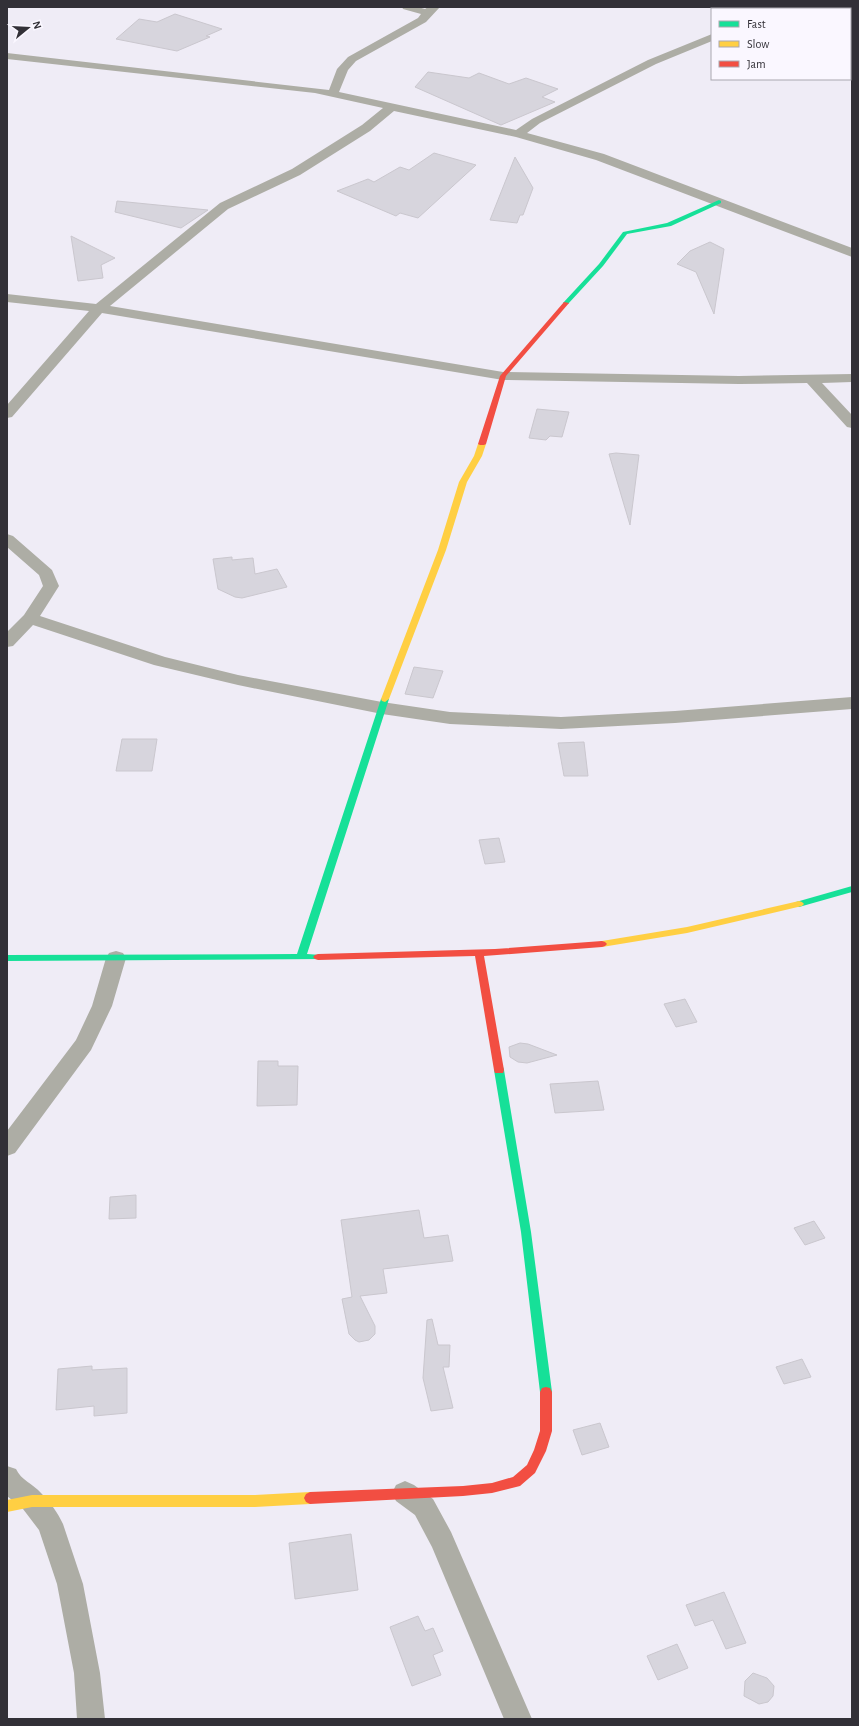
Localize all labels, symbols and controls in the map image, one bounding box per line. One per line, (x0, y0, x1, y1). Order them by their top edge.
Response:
north arrow (8, 8, 48, 48)
legend (711, 8, 851, 80)
text: Fast (747, 18, 766, 30)
text: N (31, 20, 43, 30)
text: Slow (747, 38, 769, 50)
text: Jam (747, 58, 766, 70)

